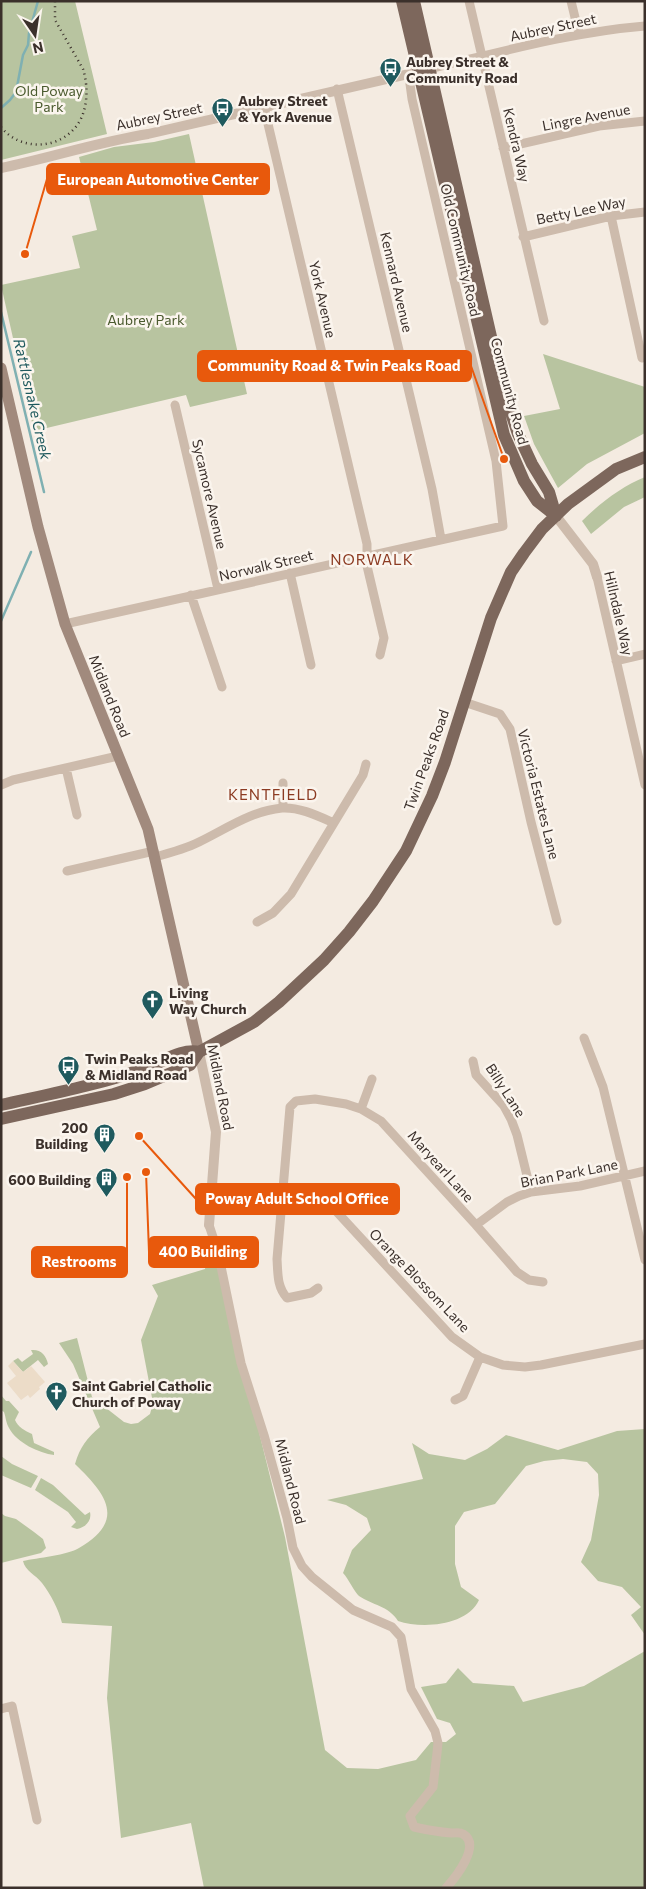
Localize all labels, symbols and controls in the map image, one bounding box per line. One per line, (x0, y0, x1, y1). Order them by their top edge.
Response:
north arrow (10, 10, 60, 60)
street label: Aubrey Street (508, 10, 598, 44)
text: N (31, 39, 45, 58)
place label: Aubrey Street & Community Road (406, 53, 518, 86)
bus stop icon: Aubrey Street & Community Road (378, 57, 402, 88)
park label: Old Poway Park (15, 82, 83, 115)
place label: Aubrey Street & York Avenue (238, 92, 332, 125)
bus stop icon: Aubrey Street & York Avenue (210, 96, 234, 127)
street label: Aubrey Street (114, 99, 204, 133)
street label: Lingre Avenue (541, 100, 631, 134)
street label: Kendra Way (500, 106, 534, 184)
callout: European Automotive Center (47, 164, 269, 194)
text: European Automotive Center (57, 170, 259, 188)
street label: Old Community Road (437, 182, 485, 318)
street label: Betty Lee Way (535, 192, 627, 228)
street label: Kennard Avenue (377, 230, 417, 334)
street label: York Avenue (306, 259, 340, 339)
park label: Aubrey Park (107, 311, 185, 328)
street label: Community Road (488, 336, 532, 446)
water label: Rattlesnake Creek (10, 337, 56, 462)
callout: Community Road & Twin Peaks Road (198, 351, 471, 381)
text: Community Road & Twin Peaks Road (207, 356, 461, 374)
street label: Sycamore Avenue (189, 438, 231, 550)
street label: Norwalk Street (217, 546, 315, 584)
district label: NORWALK (330, 550, 414, 568)
street label: Hillndale Way (601, 569, 637, 657)
street label: Midland Road (86, 652, 134, 740)
street label: Twin Peaks Road (400, 707, 452, 813)
street label: Victoria Estates Lane (515, 727, 563, 861)
district label: KENTFIELD (228, 785, 318, 803)
place label: Living Way Church (169, 984, 247, 1017)
church icon: Living Way Church (141, 988, 165, 1019)
street label: Midland Road (204, 1042, 238, 1132)
place label: Twin Peaks Road & Midland Road (85, 1050, 194, 1083)
bus stop icon: Twin Peaks Road & Midland Road (57, 1054, 81, 1085)
street label: Billy Lane (482, 1060, 530, 1120)
place label: 200 Building (35, 1119, 88, 1152)
building icon: 200 Building (92, 1123, 116, 1154)
street label: Maryearl Lane (404, 1127, 478, 1205)
street label: Brian Park Lane (519, 1155, 619, 1191)
building icon: 600 Building (95, 1167, 119, 1198)
place label: 600 Building (8, 1171, 91, 1188)
callout: Poway Adult School Office (196, 1184, 399, 1214)
text: Poway Adult School Office (205, 1189, 389, 1207)
street label: Orange Blossom Lane (366, 1225, 474, 1335)
callout: 400 Building (149, 1237, 258, 1267)
text: 400 Building (159, 1242, 247, 1260)
callout: Restrooms (32, 1247, 127, 1277)
text: Restrooms (42, 1252, 116, 1270)
place label: Saint Gabriel Catholic Church of Poway (72, 1377, 212, 1410)
church icon: Saint Gabriel Catholic Church of Poway (44, 1381, 68, 1412)
street label: Midland Road (272, 1437, 310, 1525)

